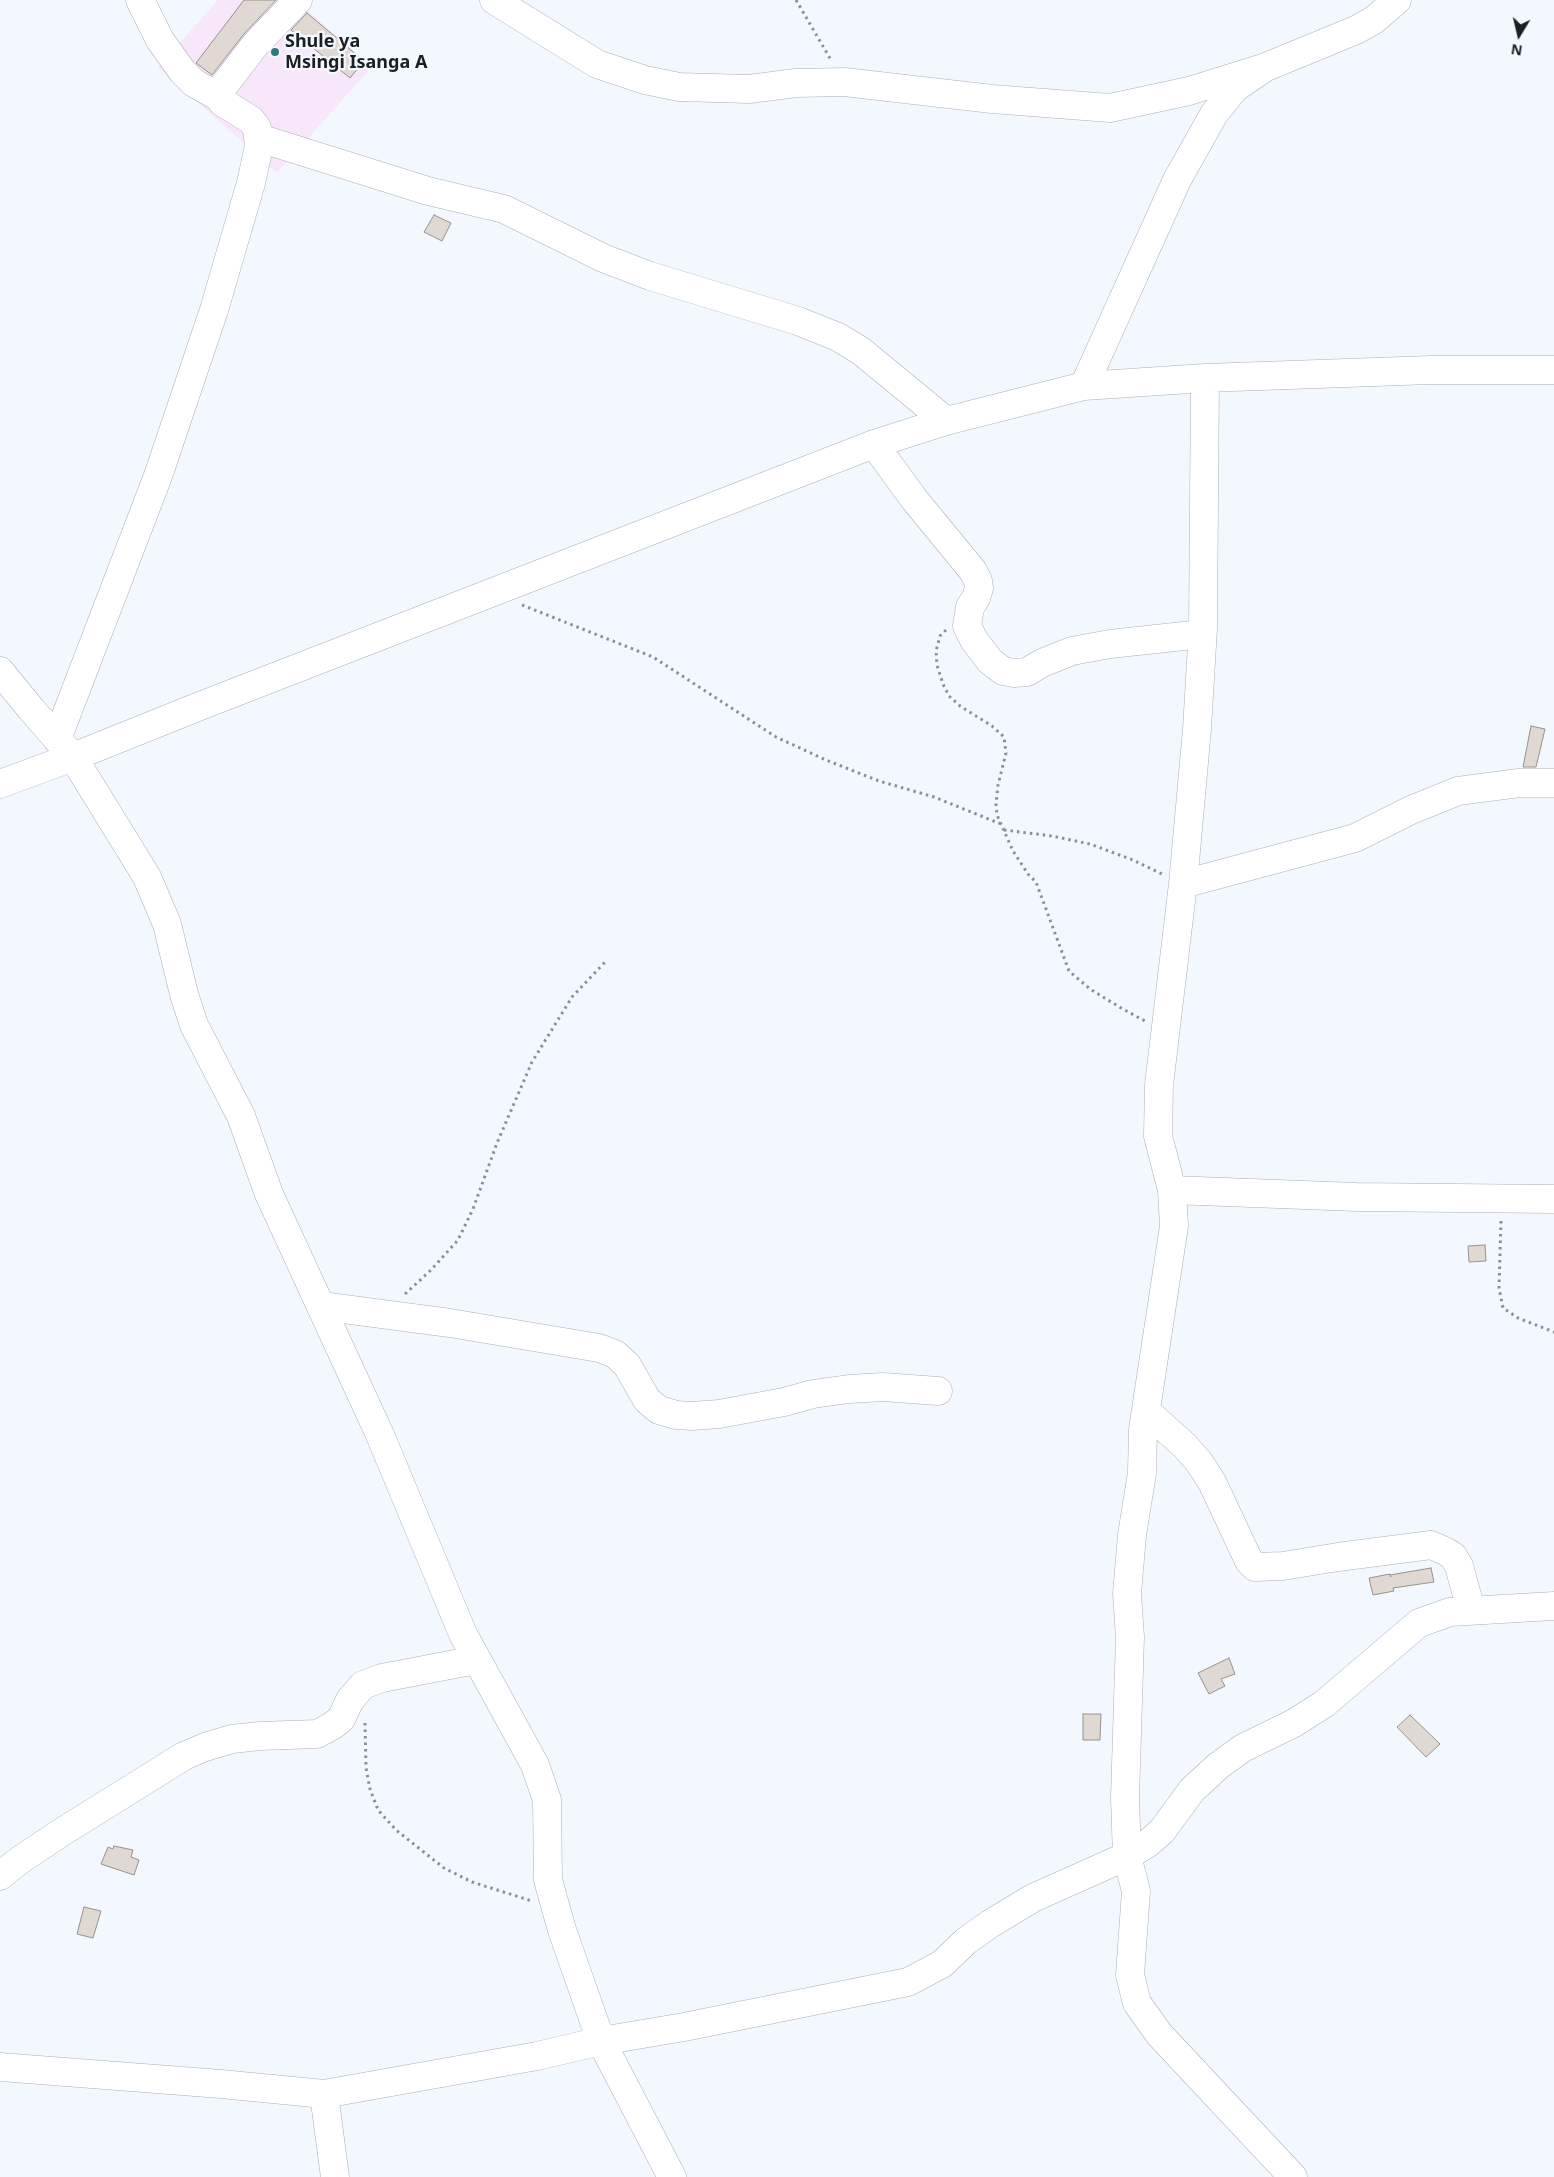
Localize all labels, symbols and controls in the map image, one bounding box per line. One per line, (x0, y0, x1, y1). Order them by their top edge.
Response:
north arrow (1494, 10, 1544, 60)
place label: Shule ya Msingi Isanga A (285, 31, 427, 74)
text: N (1509, 40, 1524, 61)
marker: Shule ya Msingi Isanga A (269, 46, 281, 58)

